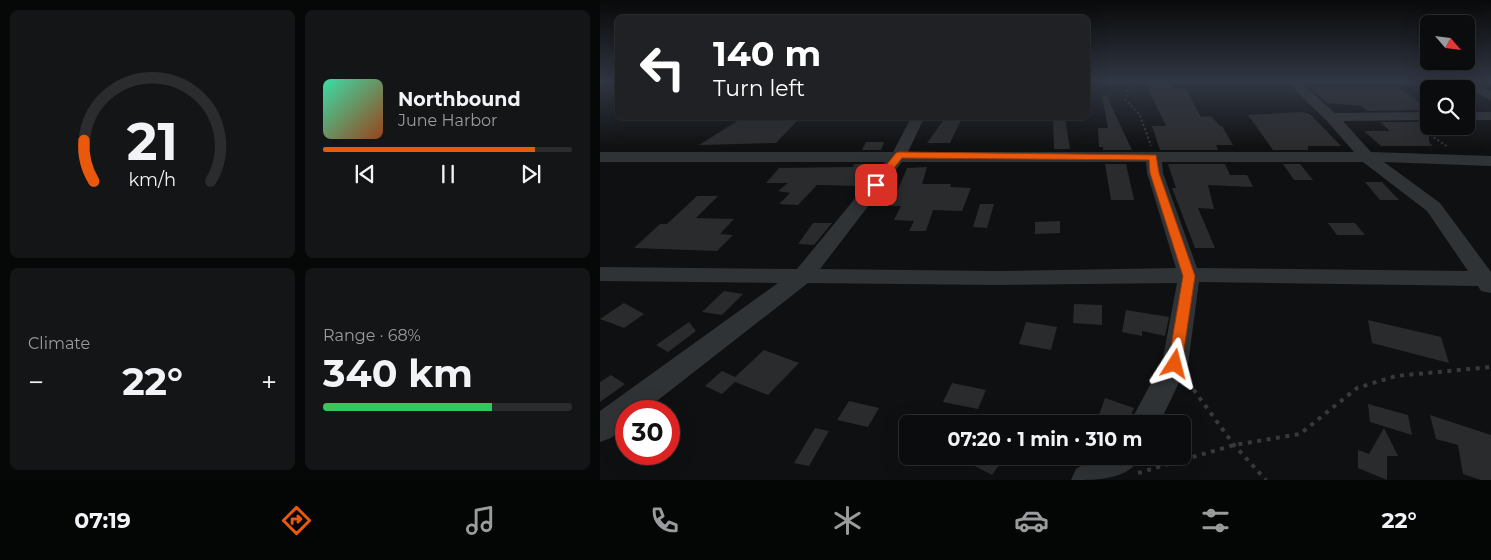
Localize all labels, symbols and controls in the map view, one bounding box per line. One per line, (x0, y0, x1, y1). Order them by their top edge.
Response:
north arrow (1420, 15, 1475, 70)
map controls (1420, 15, 1475, 135)
text: 140 m (713, 32, 821, 75)
icon: left (630, 35, 695, 100)
text: Turn left (713, 75, 805, 102)
button: search (1420, 80, 1475, 135)
text: Northbound (398, 88, 521, 111)
text: 21 (127, 110, 178, 173)
text: June Harbor (398, 111, 497, 130)
icon: previous (351, 160, 379, 188)
icon: pause (434, 160, 462, 188)
icon: next (517, 160, 545, 188)
pin (855, 164, 897, 206)
text: km/h (129, 169, 176, 190)
icon: arrive (862, 171, 890, 199)
text: Range · 68% (323, 326, 421, 345)
text: Climate (28, 334, 90, 353)
position arrow (1148, 337, 1200, 389)
text: 340 km (323, 350, 473, 397)
text: 22° (122, 358, 183, 405)
text: − (28, 365, 44, 399)
text: + (261, 365, 277, 399)
speed limit sign: 30 (615, 400, 680, 465)
text: 07:20 · 1 min · 310 m (948, 428, 1142, 451)
icon: directions (279, 503, 314, 538)
icon: music (463, 503, 498, 538)
icon: phone (647, 503, 682, 538)
icon: climate (830, 503, 865, 538)
icon: car (1014, 503, 1049, 538)
icon: filters (1198, 503, 1233, 538)
text: 07:19 (74, 507, 131, 534)
text: 22° (1382, 507, 1417, 534)

